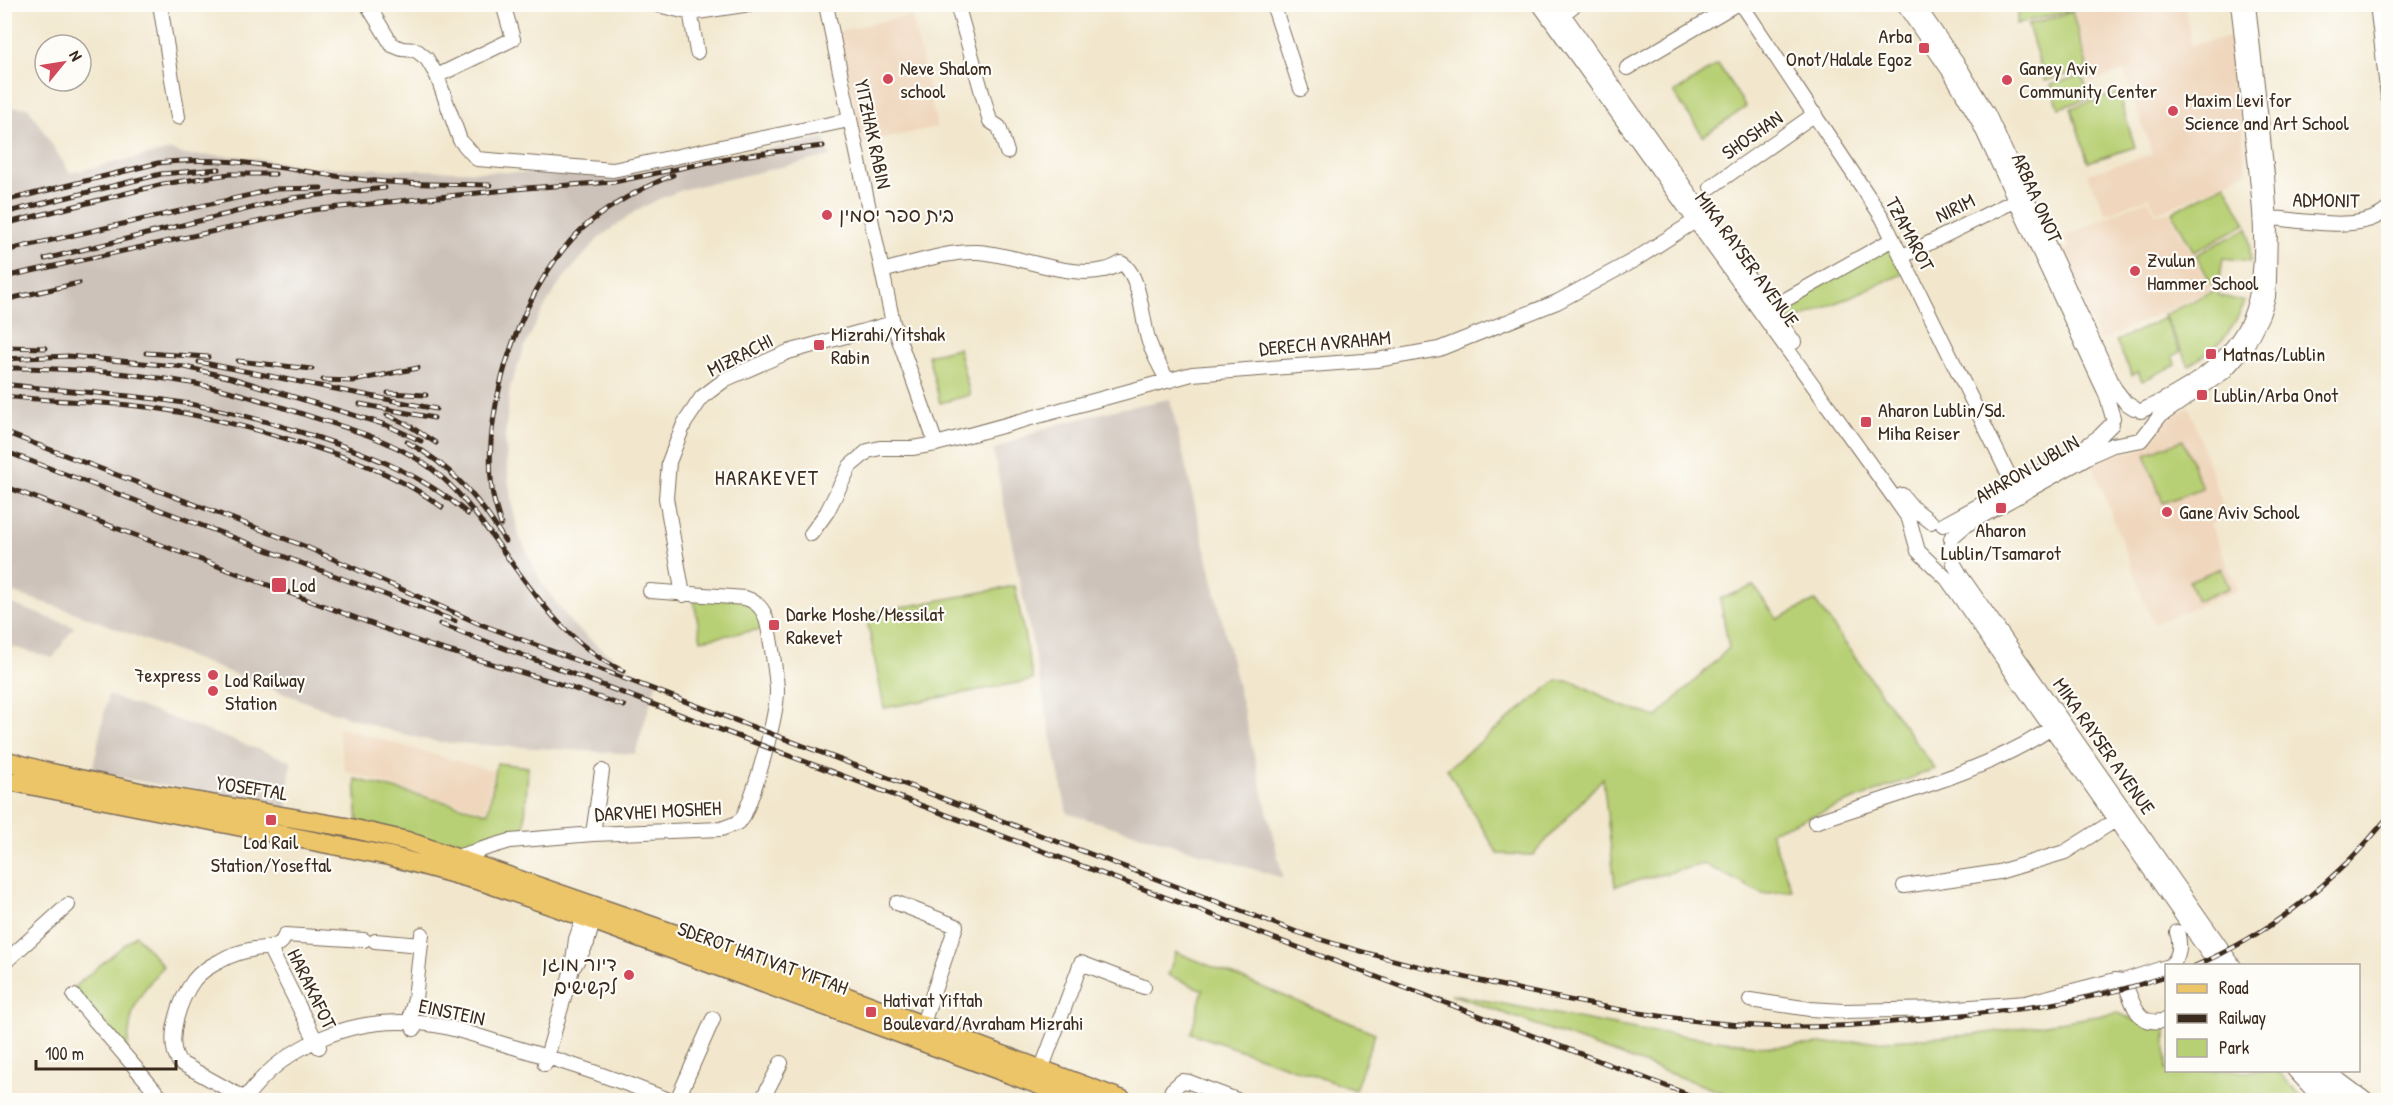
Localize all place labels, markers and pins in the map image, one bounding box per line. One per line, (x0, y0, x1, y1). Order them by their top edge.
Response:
place label: Arba Onot/Halale Egoz (1786, 22, 1912, 72)
marker: Arba Onot/Halale Egoz (1917, 41, 1931, 55)
place label: Neve Shalom school (900, 54, 992, 104)
place label: Ganey Aviv Community Center (2019, 54, 2157, 104)
marker: Neve Shalom school (881, 72, 895, 86)
marker: Ganey Aviv Community Center (2000, 73, 2014, 87)
place label: Maxim Levi for Science and Art School (2185, 86, 2349, 136)
marker: Maxim Levi for Science and Art School (2166, 104, 2180, 118)
place label: בית ספר יסמין (839, 201, 954, 228)
marker: בית ספר יסמין (820, 208, 834, 222)
place label: Zvulun Hammer School (2147, 246, 2259, 296)
marker: Zvulun Hammer School (2128, 264, 2142, 278)
place label: Mizrahi/Yitshak Rabin (831, 320, 945, 370)
marker: Mizrahi/Yitshak Rabin (812, 338, 826, 352)
place label: Matnas/Lublin (2223, 340, 2325, 367)
marker: Matnas/Lublin (2204, 347, 2218, 361)
place label: Lublin/Arba Onot (2214, 381, 2339, 408)
marker: Lublin/Arba Onot (2195, 388, 2209, 402)
place label: Aharon Lublin/Sd. Miha Reiser (1878, 396, 2006, 446)
marker: Aharon Lublin/Sd. Miha Reiser (1859, 415, 1873, 429)
place label: Gane Aviv School (2179, 498, 2300, 525)
marker: Aharon Lublin/Tsamarot (1994, 501, 2008, 515)
marker: Gane Aviv School (2160, 505, 2174, 519)
place label: Aharon Lublin/Tsamarot (1941, 516, 2062, 566)
place label: Lod (292, 571, 316, 598)
marker: Lod (270, 576, 288, 594)
place label: Darke Moshe/Messilat Rakevet (786, 600, 945, 650)
marker: Darke Moshe/Messilat Rakevet (767, 618, 781, 632)
place label: 7express (135, 661, 201, 688)
place label: Lod Railway Station (225, 666, 305, 716)
marker: 7express (206, 668, 220, 682)
marker: Lod Railway Station (206, 684, 220, 698)
marker: Lod Rail Station/Yoseftal (264, 813, 278, 827)
place label: Lod Rail Station/Yoseftal (211, 828, 332, 878)
place label: דיור מוגן לקשישים (542, 950, 618, 1000)
marker: דיור מוגן לקשישים (622, 968, 636, 982)
place label: Hativat Yiftah Boulevard/Avraham Mizrahi (883, 986, 1083, 1036)
marker: Hativat Yiftah Boulevard/Avraham Mizrahi (864, 1005, 878, 1019)

